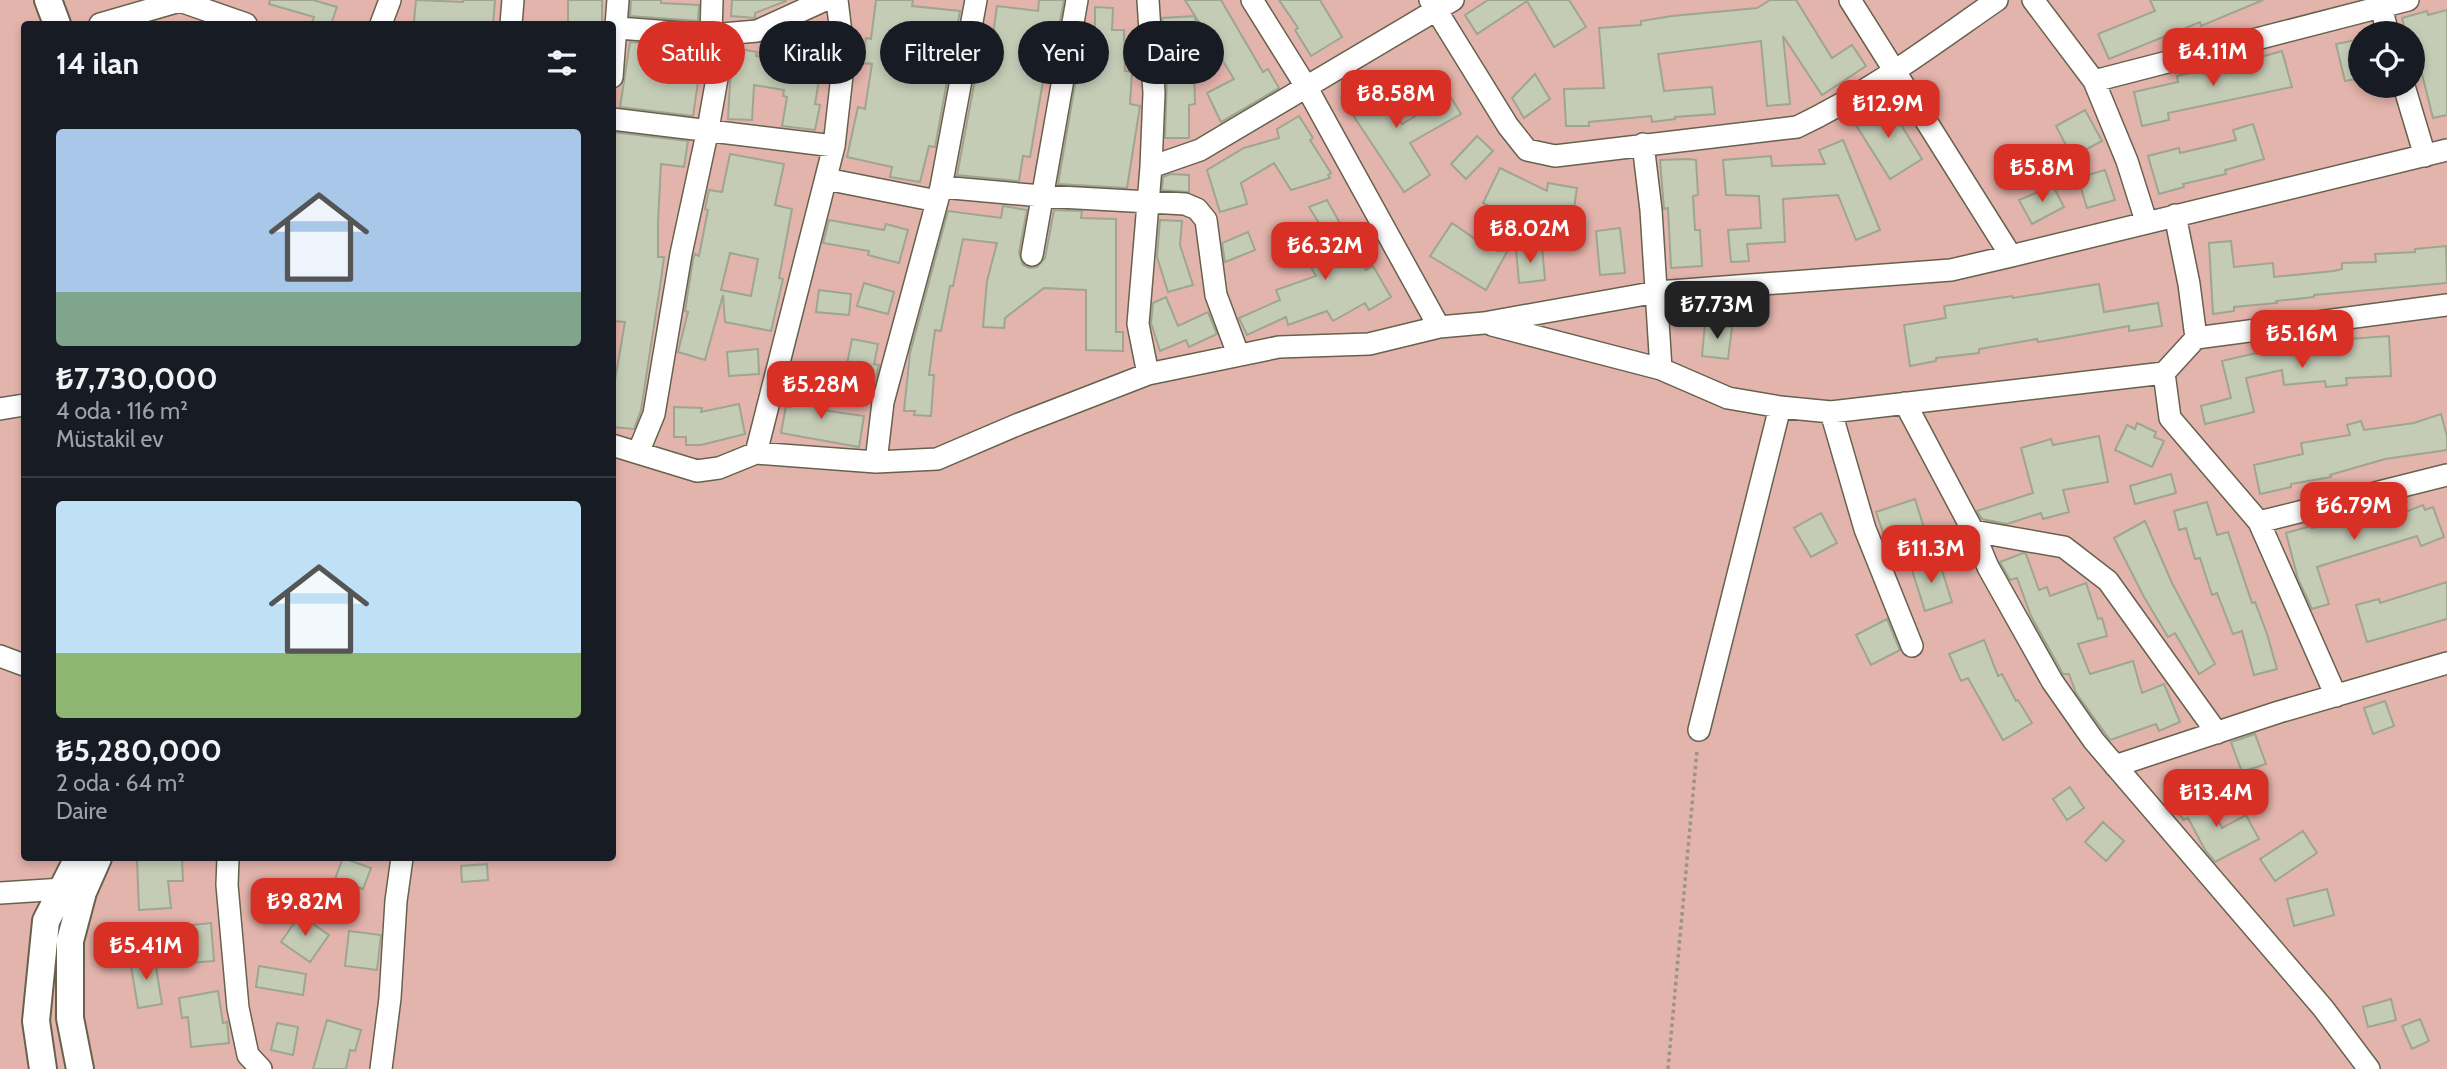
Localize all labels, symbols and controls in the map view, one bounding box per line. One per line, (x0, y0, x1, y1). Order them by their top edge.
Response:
chip: Satılık (637, 21, 745, 84)
chip: Kiralık (759, 21, 866, 84)
chip: Filtreler (880, 21, 1004, 84)
chip: Yeni (1018, 21, 1109, 84)
chip: Daire (1123, 21, 1224, 84)
map controls (2348, 21, 2425, 98)
button: locate (2348, 21, 2425, 98)
pin: ₺4.11M (2156, 28, 2270, 88)
text: ₺4.11M (2179, 37, 2247, 65)
icon: filters (543, 44, 581, 82)
text: 14 ilan (56, 45, 139, 82)
pin: ₺8.58M (1339, 71, 1453, 130)
text: ₺8.58M (1357, 79, 1435, 107)
pin: ₺12.9M (1831, 80, 1945, 140)
text: ₺12.9M (1853, 89, 1923, 117)
pin: ₺5.8M (1993, 144, 2091, 204)
text: ₺5.8M (2010, 153, 2074, 181)
icon: home (256, 174, 382, 300)
pin: ₺8.02M (1473, 205, 1587, 265)
text: ₺8.02M (1490, 214, 1570, 242)
pin: ₺6.32M (1268, 222, 1382, 282)
text: ₺6.32M (1287, 231, 1363, 259)
pin: ₺7.73M (1660, 282, 1774, 341)
text: ₺7.73M (1680, 290, 1754, 318)
pin: ₺5.16M (2245, 310, 2359, 370)
text: ₺5.16M (2266, 319, 2338, 347)
text: ₺7,730,000 (56, 360, 218, 397)
pin: ₺5.28M (764, 362, 878, 421)
text: ₺5.28M (783, 370, 859, 398)
text: 4 oda · 116 m² (56, 397, 188, 425)
text: Müstakil ev (56, 425, 164, 453)
pin: ₺6.79M (2297, 482, 2411, 542)
text: ₺6.79M (2316, 491, 2392, 519)
pin: ₺11.3M (1874, 526, 1988, 585)
text: ₺11.3M (1897, 534, 1965, 562)
icon: home (256, 546, 382, 672)
text: ₺5,280,000 (56, 732, 222, 769)
text: 2 oda · 64 m² (56, 769, 185, 797)
pin: ₺13.4M (2159, 770, 2273, 829)
text: ₺13.4M (2179, 778, 2253, 806)
text: Daire (56, 797, 107, 825)
pin: ₺9.82M (248, 878, 362, 938)
text: ₺9.82M (267, 887, 343, 915)
pin: ₺5.41M (89, 922, 203, 982)
text: ₺5.41M (110, 931, 182, 959)

